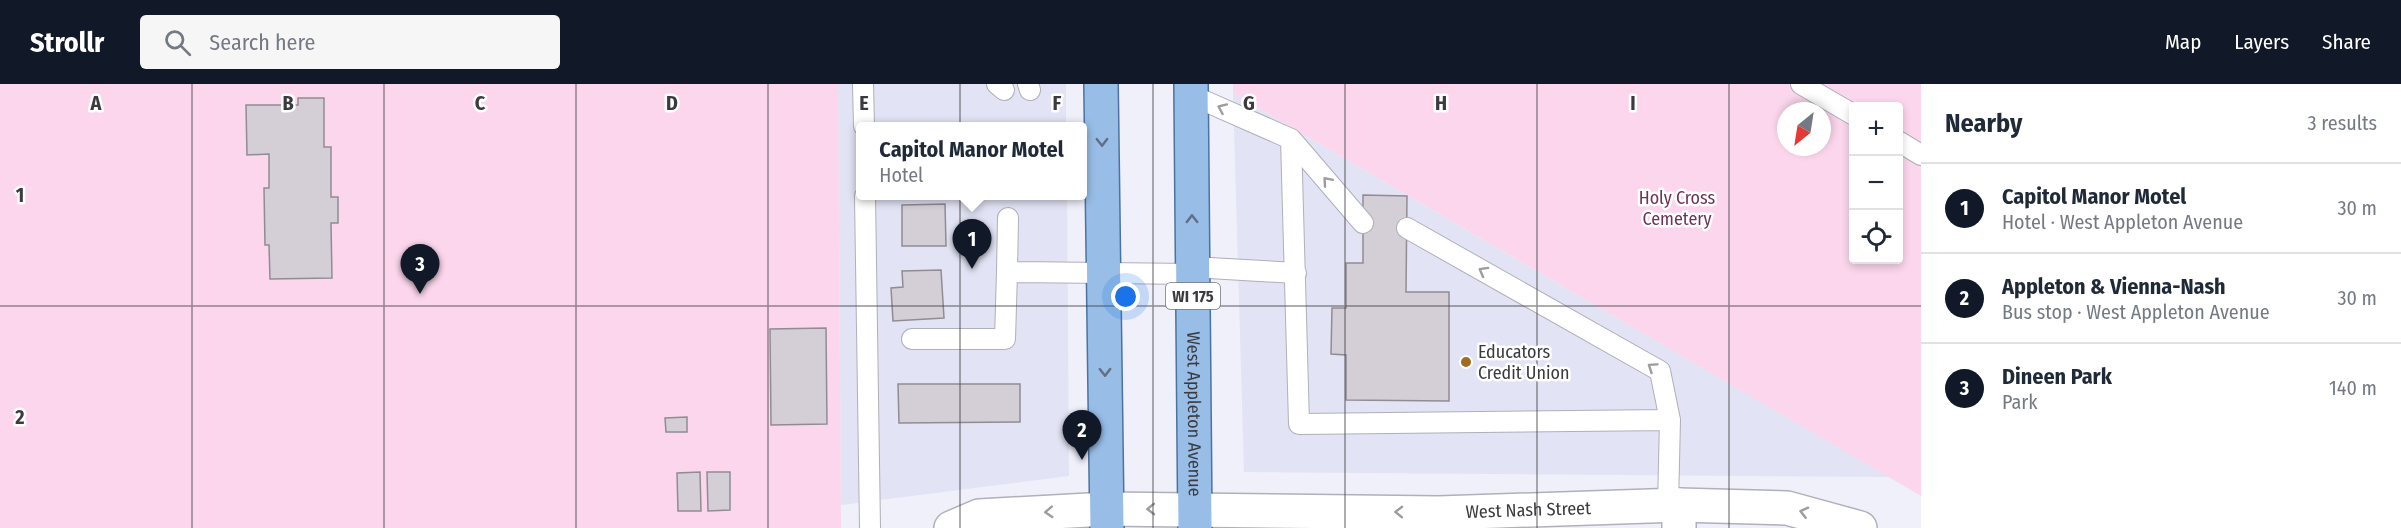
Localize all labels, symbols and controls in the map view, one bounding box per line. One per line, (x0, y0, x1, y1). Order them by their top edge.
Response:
search box (140, 15, 560, 69)
text: Strollr (30, 26, 104, 59)
icon: search (161, 26, 194, 59)
text: Search here (209, 29, 315, 56)
text: Map (2165, 29, 2201, 55)
text: Layers (2234, 29, 2289, 55)
text: Share (2322, 29, 2371, 55)
text: A (90, 91, 103, 115)
text: B (282, 91, 294, 115)
text: C (475, 91, 486, 115)
text: D (666, 91, 678, 115)
text: E (859, 91, 869, 115)
text: F (1053, 91, 1062, 115)
text: G (1243, 91, 1255, 115)
text: H (1435, 91, 1447, 115)
text: I (1630, 91, 1636, 115)
north arrow (1777, 102, 1831, 156)
map controls (1849, 102, 1903, 264)
button: + (1849, 102, 1903, 156)
one-way arrow (1217, 104, 1228, 116)
text: Nearby (1945, 108, 2022, 139)
text: 3 results (2308, 111, 2377, 135)
popup (856, 122, 1087, 200)
text: Capitol Manor Motel (879, 136, 1064, 163)
one-way arrow (1096, 138, 1108, 147)
button: − (1849, 156, 1903, 210)
text: Hotel (879, 163, 923, 187)
one-way arrow (1323, 177, 1334, 188)
text: 1 (16, 183, 24, 207)
text: Capitol Manor Motel (2002, 183, 2186, 210)
park label: Holy Cross Cemetery (1639, 187, 1716, 230)
text: 1 (1960, 196, 1969, 220)
text: 30 m (2337, 196, 2377, 220)
button: locate (1849, 210, 1903, 264)
text: Hotel · West Appleton Avenue (2002, 210, 2243, 234)
one-way arrow (1186, 214, 1198, 223)
pin: 1 (952, 220, 992, 269)
pin: 3 (400, 244, 440, 294)
one-way arrow (1479, 267, 1489, 278)
text: Appleton & Vienna-Nash (2002, 273, 2226, 300)
your location (1111, 282, 1140, 311)
road number: WI 175 (1166, 283, 1220, 309)
text: 2 (1960, 286, 1969, 310)
text: 30 m (2337, 286, 2377, 310)
text: Bus stop · West Appleton Avenue (2002, 300, 2270, 324)
street label: West Appleton Avenue (1182, 331, 1206, 497)
place label: Educators Credit Union (1478, 341, 1569, 384)
marker: Educators Credit Union (1459, 355, 1473, 369)
one-way arrow (1648, 363, 1659, 374)
text: Dineen Park (2002, 363, 2112, 390)
one-way arrow (1099, 368, 1111, 377)
text: 3 (1960, 376, 1969, 400)
text: 140 m (2329, 376, 2377, 400)
text: Park (2002, 390, 2038, 414)
text: 2 (14, 405, 25, 429)
pin: 2 (1062, 410, 1102, 460)
street label: West Nash Street (1465, 497, 1591, 523)
one-way arrow (1146, 503, 1155, 515)
one-way arrow (1044, 505, 1053, 518)
one-way arrow (1395, 506, 1404, 518)
one-way arrow (1799, 507, 1809, 520)

